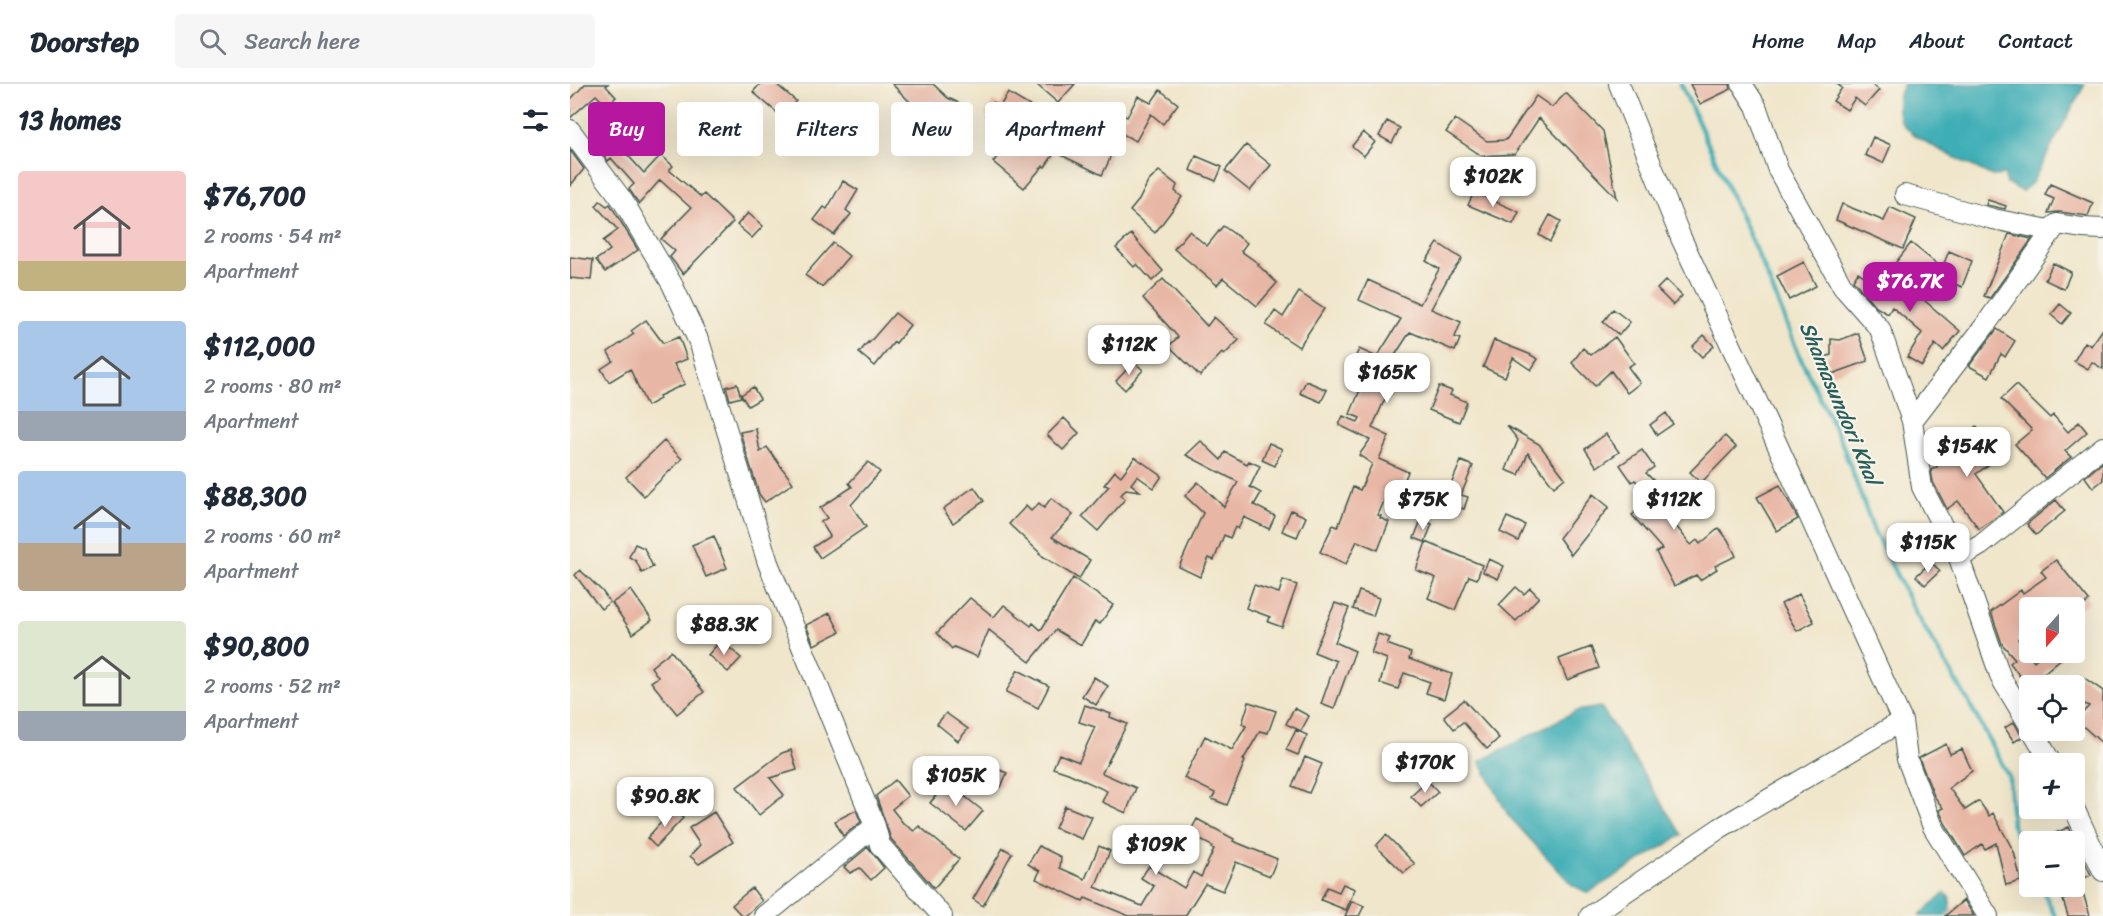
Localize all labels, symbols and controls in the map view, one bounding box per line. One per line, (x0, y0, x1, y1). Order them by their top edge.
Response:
search box (175, 14, 595, 68)
text: Doorstep (30, 17, 139, 66)
text: Search here (244, 22, 360, 61)
text: Home (1752, 22, 1804, 60)
text: Map (1837, 22, 1876, 60)
text: About (1909, 22, 1966, 60)
text: Contact (1999, 22, 2073, 60)
icon: search (196, 25, 229, 58)
text: 13 homes (18, 97, 121, 143)
chip: Buy (588, 102, 665, 156)
chip: Rent (677, 102, 763, 156)
chip: Filters (775, 102, 879, 156)
chip: New (891, 102, 973, 156)
chip: Apartment (985, 102, 1126, 156)
icon: filters (519, 104, 552, 137)
pin: $102K (1451, 157, 1535, 208)
text: $102K (1464, 159, 1522, 194)
text: $76,700 (204, 173, 306, 219)
icon: home (66, 195, 138, 267)
text: 2 rooms · 54 m² (204, 219, 342, 254)
text: Apartment (204, 254, 298, 289)
pin: $76.7K (1861, 262, 1959, 313)
text: $76.7K (1877, 264, 1943, 299)
water label: Shamasundori Khal (1788, 315, 1894, 495)
text: $112,000 (204, 323, 315, 369)
pin: $112K (1087, 325, 1171, 376)
text: $112K (1102, 327, 1156, 362)
icon: home (66, 345, 138, 417)
pin: $165K (1345, 353, 1429, 404)
text: $165K (1358, 355, 1416, 390)
text: 2 rooms · 80 m² (204, 369, 342, 404)
text: Apartment (204, 404, 298, 439)
pin: $154K (1925, 427, 2009, 478)
text: $154K (1938, 429, 1996, 464)
text: $88,300 (204, 473, 307, 519)
pin: $75K (1387, 480, 1459, 531)
pin: $112K (1632, 480, 1716, 531)
text: $75K (1398, 482, 1448, 517)
text: $112K (1647, 482, 1701, 517)
icon: home (66, 495, 138, 567)
text: 2 rooms · 60 m² (204, 519, 341, 554)
pin: $115K (1886, 523, 1970, 574)
text: $115K (1901, 525, 1956, 560)
text: Apartment (204, 554, 298, 589)
north arrow (2019, 597, 2085, 663)
map controls (2019, 597, 2085, 897)
pin: $88.3K (675, 605, 773, 656)
text: $88.3K (691, 607, 757, 642)
text: $90,800 (204, 623, 309, 669)
icon: home (66, 645, 138, 717)
text: 2 rooms · 52 m² (204, 669, 341, 704)
button: locate (2019, 675, 2085, 741)
text: Apartment (204, 704, 298, 739)
pin: $170K (1383, 743, 1467, 794)
text: $170K (1396, 745, 1454, 780)
button: + (2019, 753, 2085, 819)
pin: $105K (914, 756, 998, 807)
text: $105K (926, 758, 986, 793)
pin: $90.8K (616, 777, 714, 828)
text: $90.8K (631, 779, 699, 814)
pin: $109K (1114, 825, 1198, 876)
text: $109K (1126, 827, 1186, 862)
button: − (2019, 831, 2085, 897)

